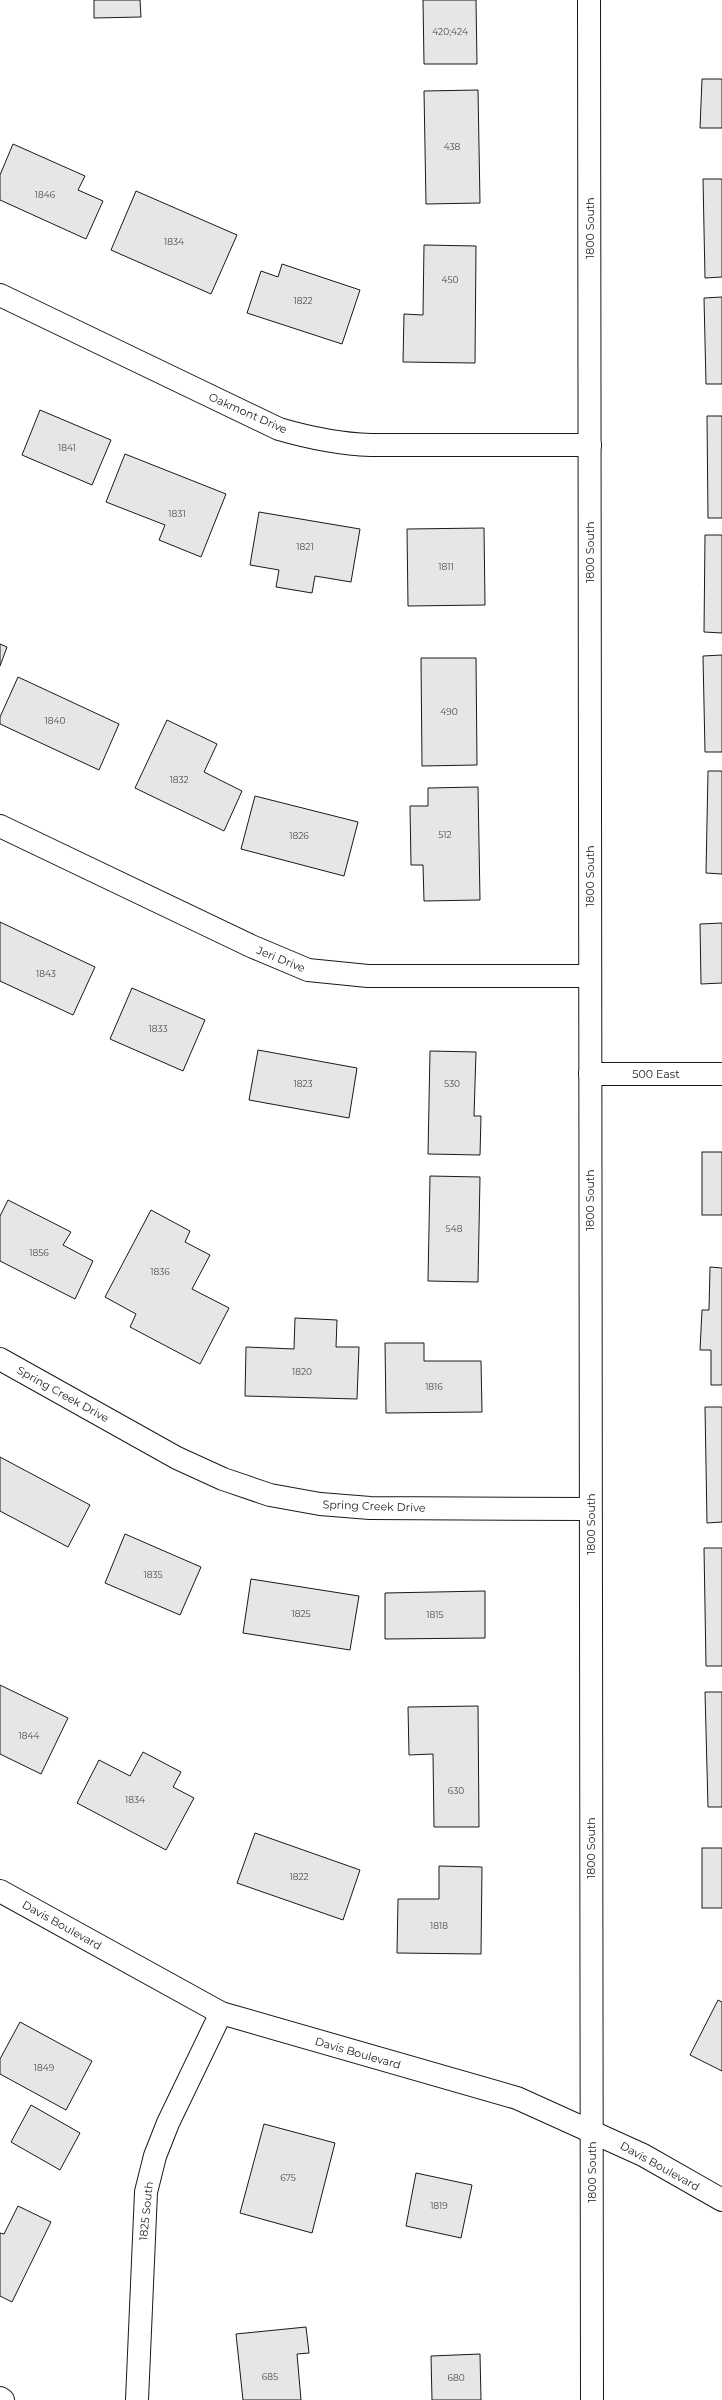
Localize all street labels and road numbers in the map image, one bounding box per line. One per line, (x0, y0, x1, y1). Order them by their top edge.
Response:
street label: 1800 South (583, 197, 597, 259)
street label: Oakmont Drive (207, 389, 290, 437)
street label: 1800 South (583, 521, 597, 583)
street label: 1800 South (583, 845, 597, 907)
street label: Jeri Drive (254, 943, 308, 975)
street label: 500 East (632, 1067, 680, 1081)
street label: 1800 South (583, 1169, 597, 1231)
street label: Spring Creek Drive (15, 1363, 112, 1425)
street label: 1800 South (584, 1493, 598, 1555)
street label: Spring Creek Drive (322, 1497, 426, 1515)
street label: 1800 South (584, 1817, 598, 1879)
street label: Davis Boulevard (20, 1897, 104, 1953)
street label: Davis Boulevard (313, 2034, 403, 2072)
street label: Davis Boulevard (618, 2138, 702, 2194)
street label: 1800 South (585, 2141, 599, 2203)
street label: 1825 South (136, 2181, 156, 2241)

